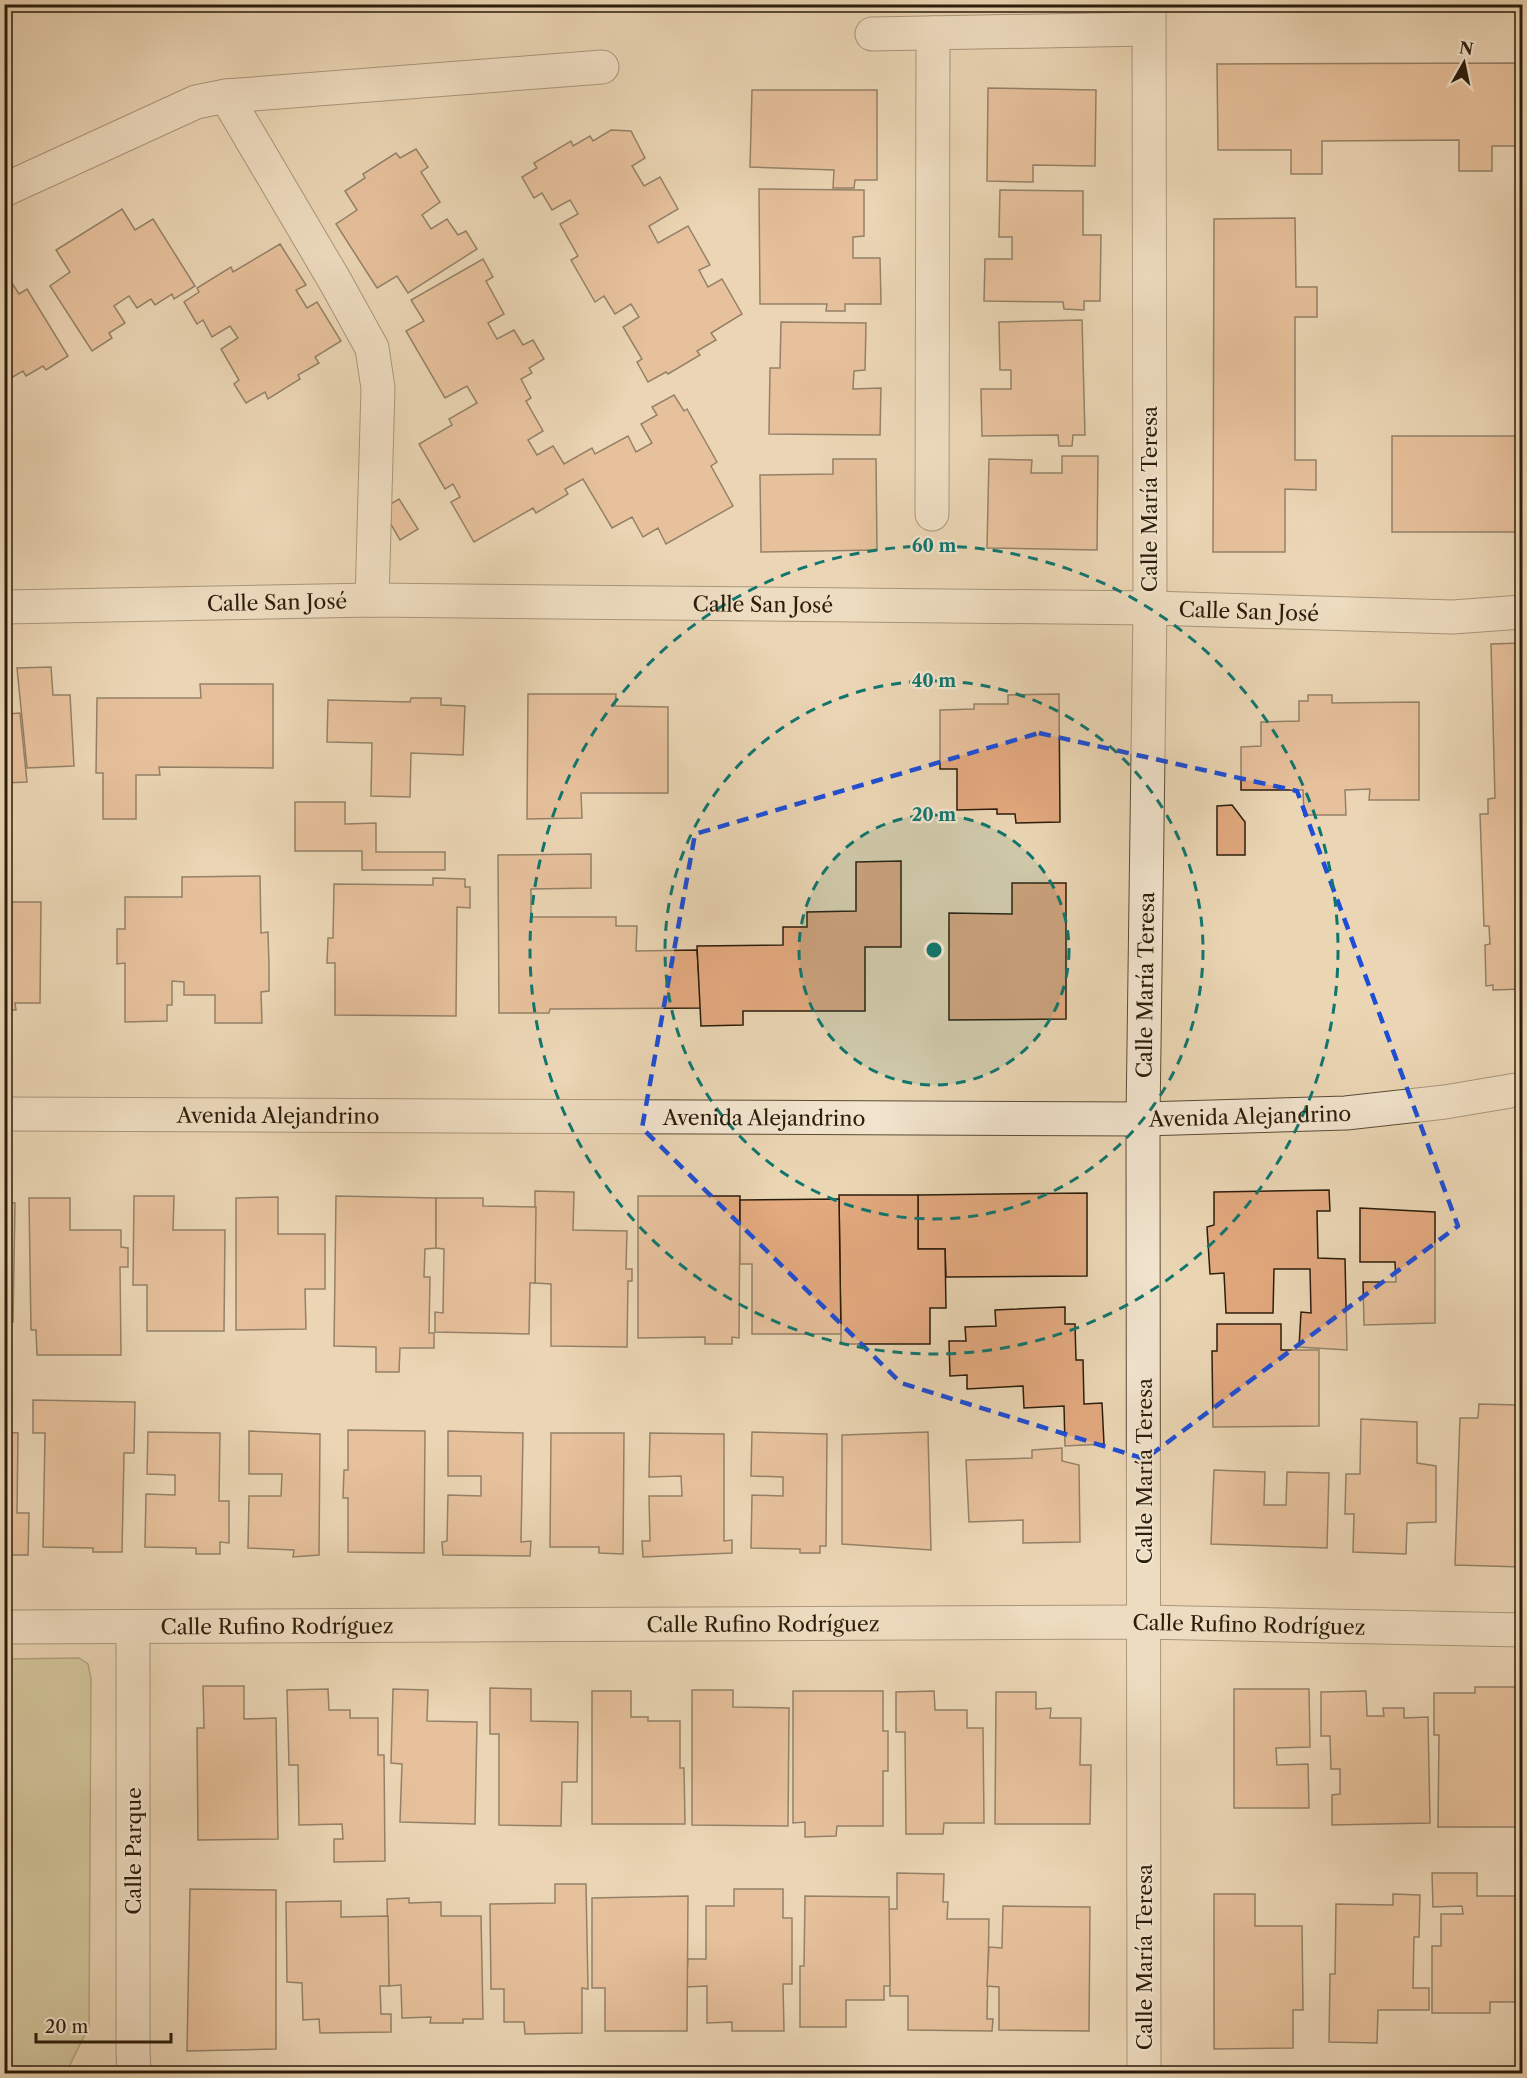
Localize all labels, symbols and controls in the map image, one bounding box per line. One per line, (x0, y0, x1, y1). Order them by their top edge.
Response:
north arrow (1434, 33, 1494, 93)
text: N (1458, 37, 1475, 59)
street label: Calle María Teresa (1137, 405, 1162, 592)
text: 60 m (912, 535, 956, 557)
street label: Calle San José (206, 588, 347, 616)
street label: Calle San José (693, 591, 833, 617)
street label: Calle San José (1178, 596, 1319, 626)
text: 40 m (912, 670, 956, 692)
text: 20 m (912, 804, 956, 826)
street label: Calle María Teresa (1131, 891, 1159, 1078)
centre of rings (924, 940, 944, 960)
street label: Avenida Alejandrino (1147, 1100, 1352, 1131)
street label: Avenida Alejandrino (176, 1102, 379, 1128)
street label: Avenida Alejandrino (662, 1104, 865, 1130)
street label: Calle María Teresa (1132, 1377, 1157, 1564)
street label: Calle Rufino Rodríguez (1132, 1609, 1366, 1639)
street label: Calle Rufino Rodríguez (646, 1611, 880, 1637)
street label: Calle Rufino Rodríguez (160, 1613, 394, 1639)
street label: Calle Parque (121, 1787, 146, 1915)
street label: Calle María Teresa (1132, 1863, 1157, 2050)
scale bar (36, 2006, 171, 2044)
text: 20 m (45, 2016, 89, 2038)

